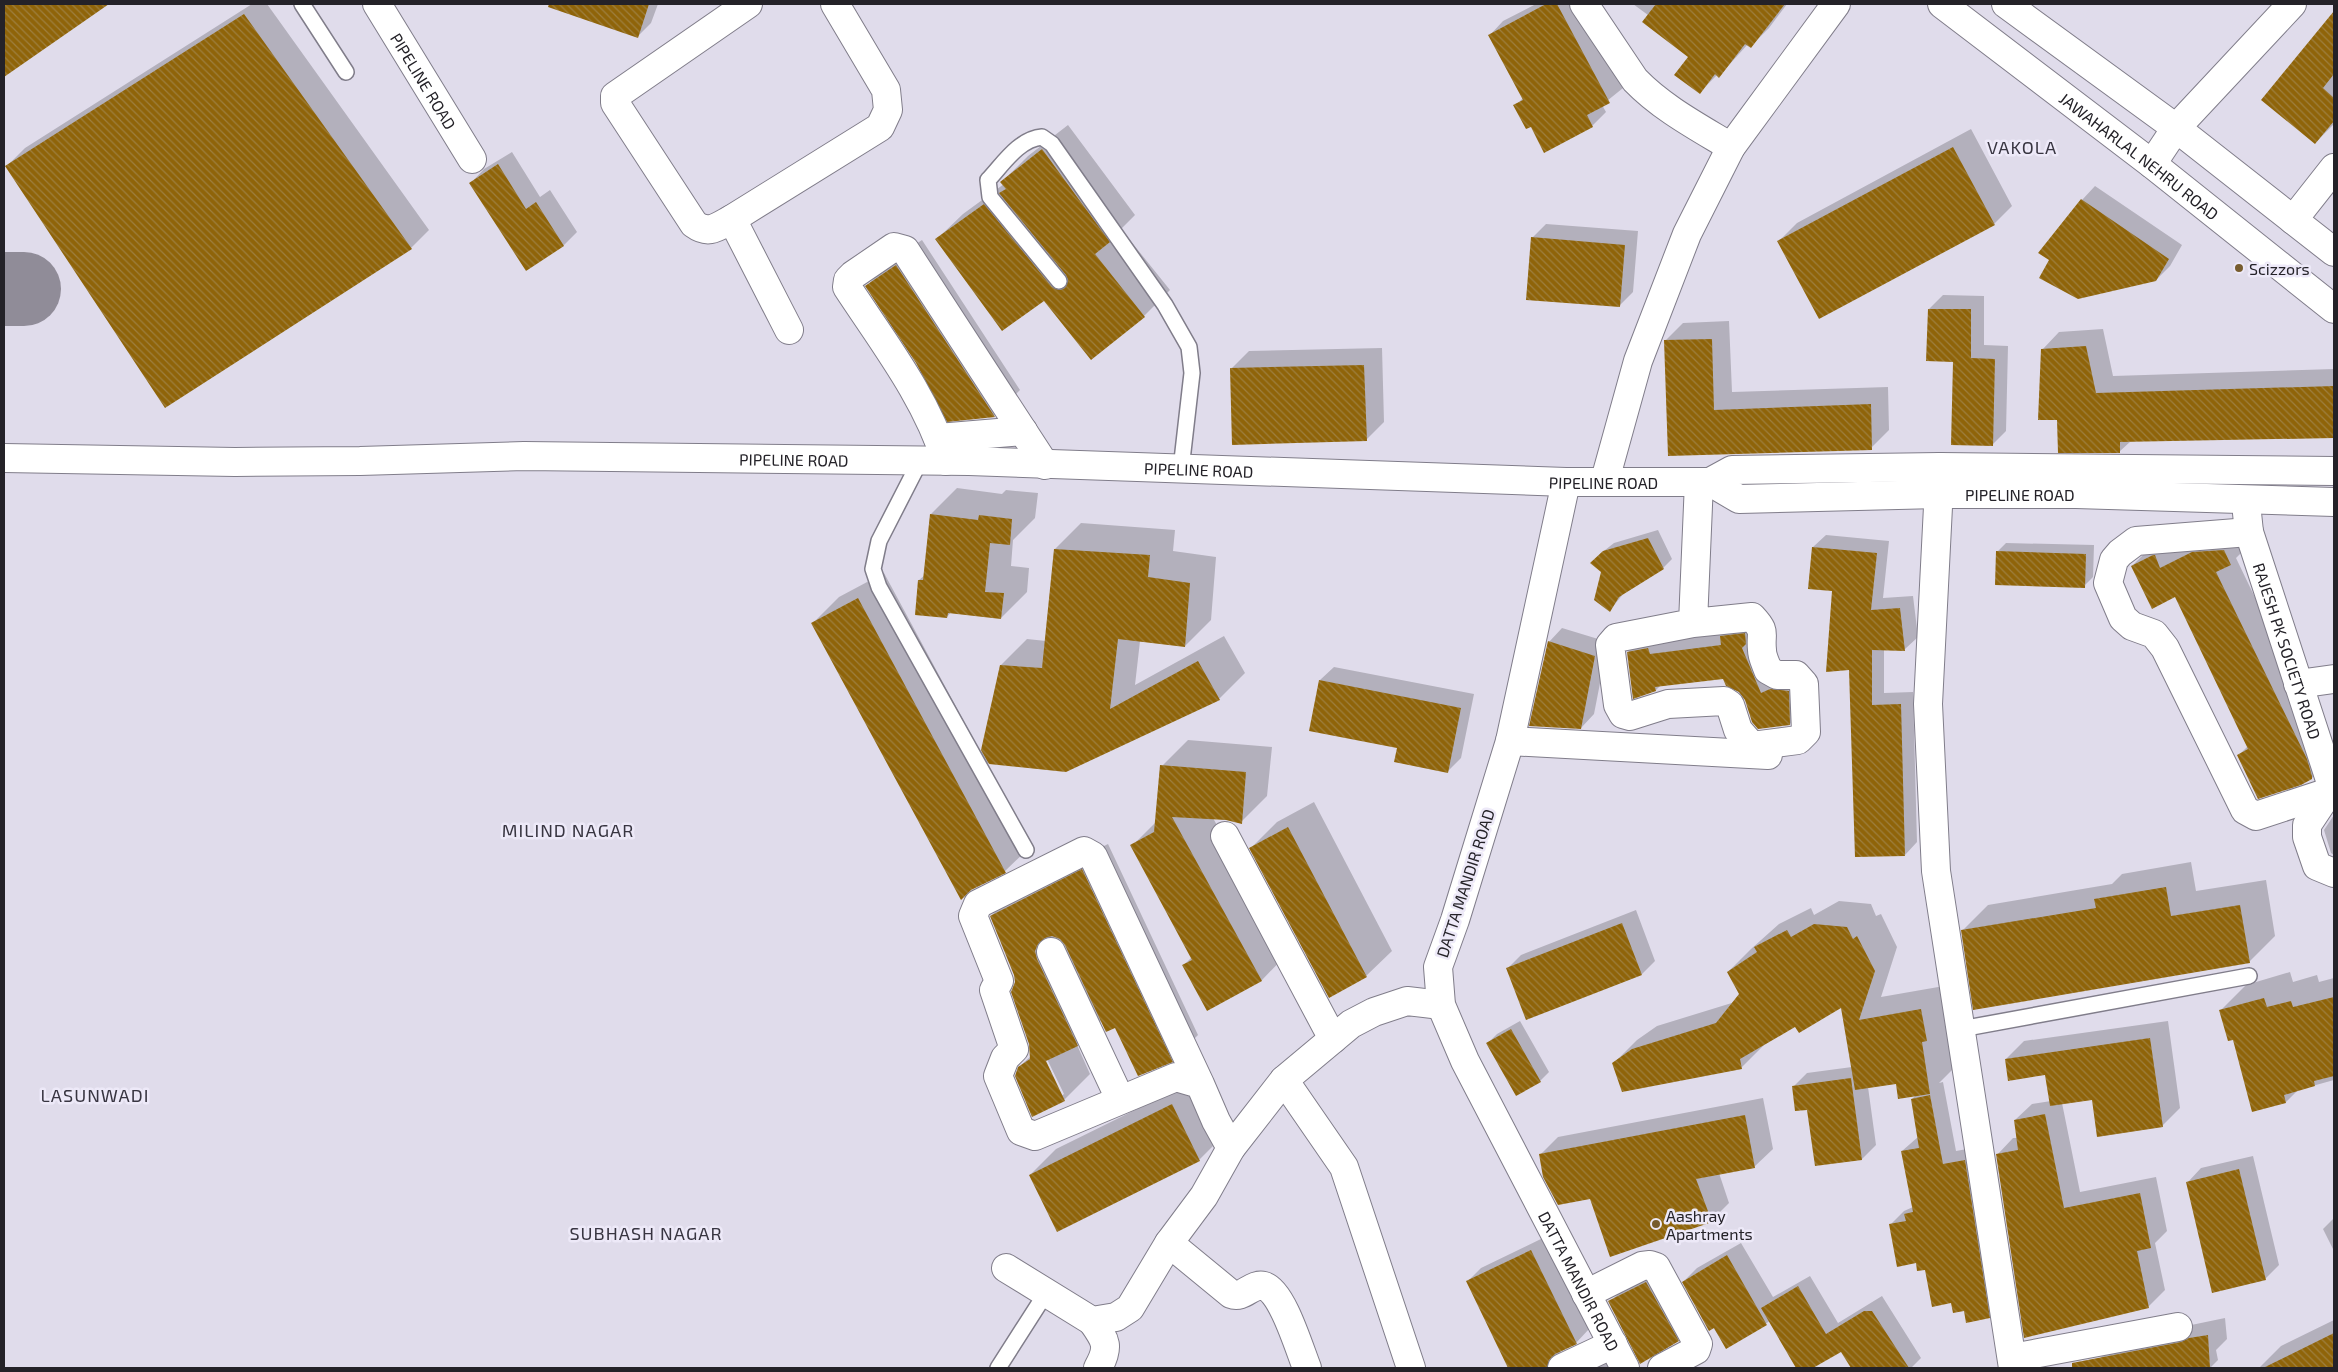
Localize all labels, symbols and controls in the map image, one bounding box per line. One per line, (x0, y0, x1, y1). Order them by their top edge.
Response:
street label: PIPELINE ROAD (387, 29, 461, 132)
street label: JAWAHARLAL NEHRU ROAD (2056, 88, 2223, 223)
district label: VAKOLA (1987, 136, 2057, 158)
place label: Scizzors (2249, 259, 2310, 278)
marker: Scizzors (2233, 262, 2245, 274)
street label: PIPELINE ROAD (739, 449, 849, 469)
street label: PIPELINE ROAD (1144, 458, 1254, 480)
street label: PIPELINE ROAD (1548, 472, 1658, 492)
street label: PIPELINE ROAD (1965, 485, 2075, 504)
street label: RAJESH PK SOCIETY ROAD (2250, 560, 2325, 741)
street label: DATTA MANDIR ROAD (1432, 806, 1498, 960)
district label: MILIND NAGAR (502, 819, 634, 841)
district label: LASUNWADI (41, 1084, 149, 1106)
place label: Aashray Apartments (1666, 1206, 1753, 1243)
street label: DATTA MANDIR ROAD (1535, 1208, 1624, 1354)
marker: Aashray Apartments (1650, 1218, 1662, 1230)
district label: SUBHASH NAGAR (569, 1222, 723, 1244)

